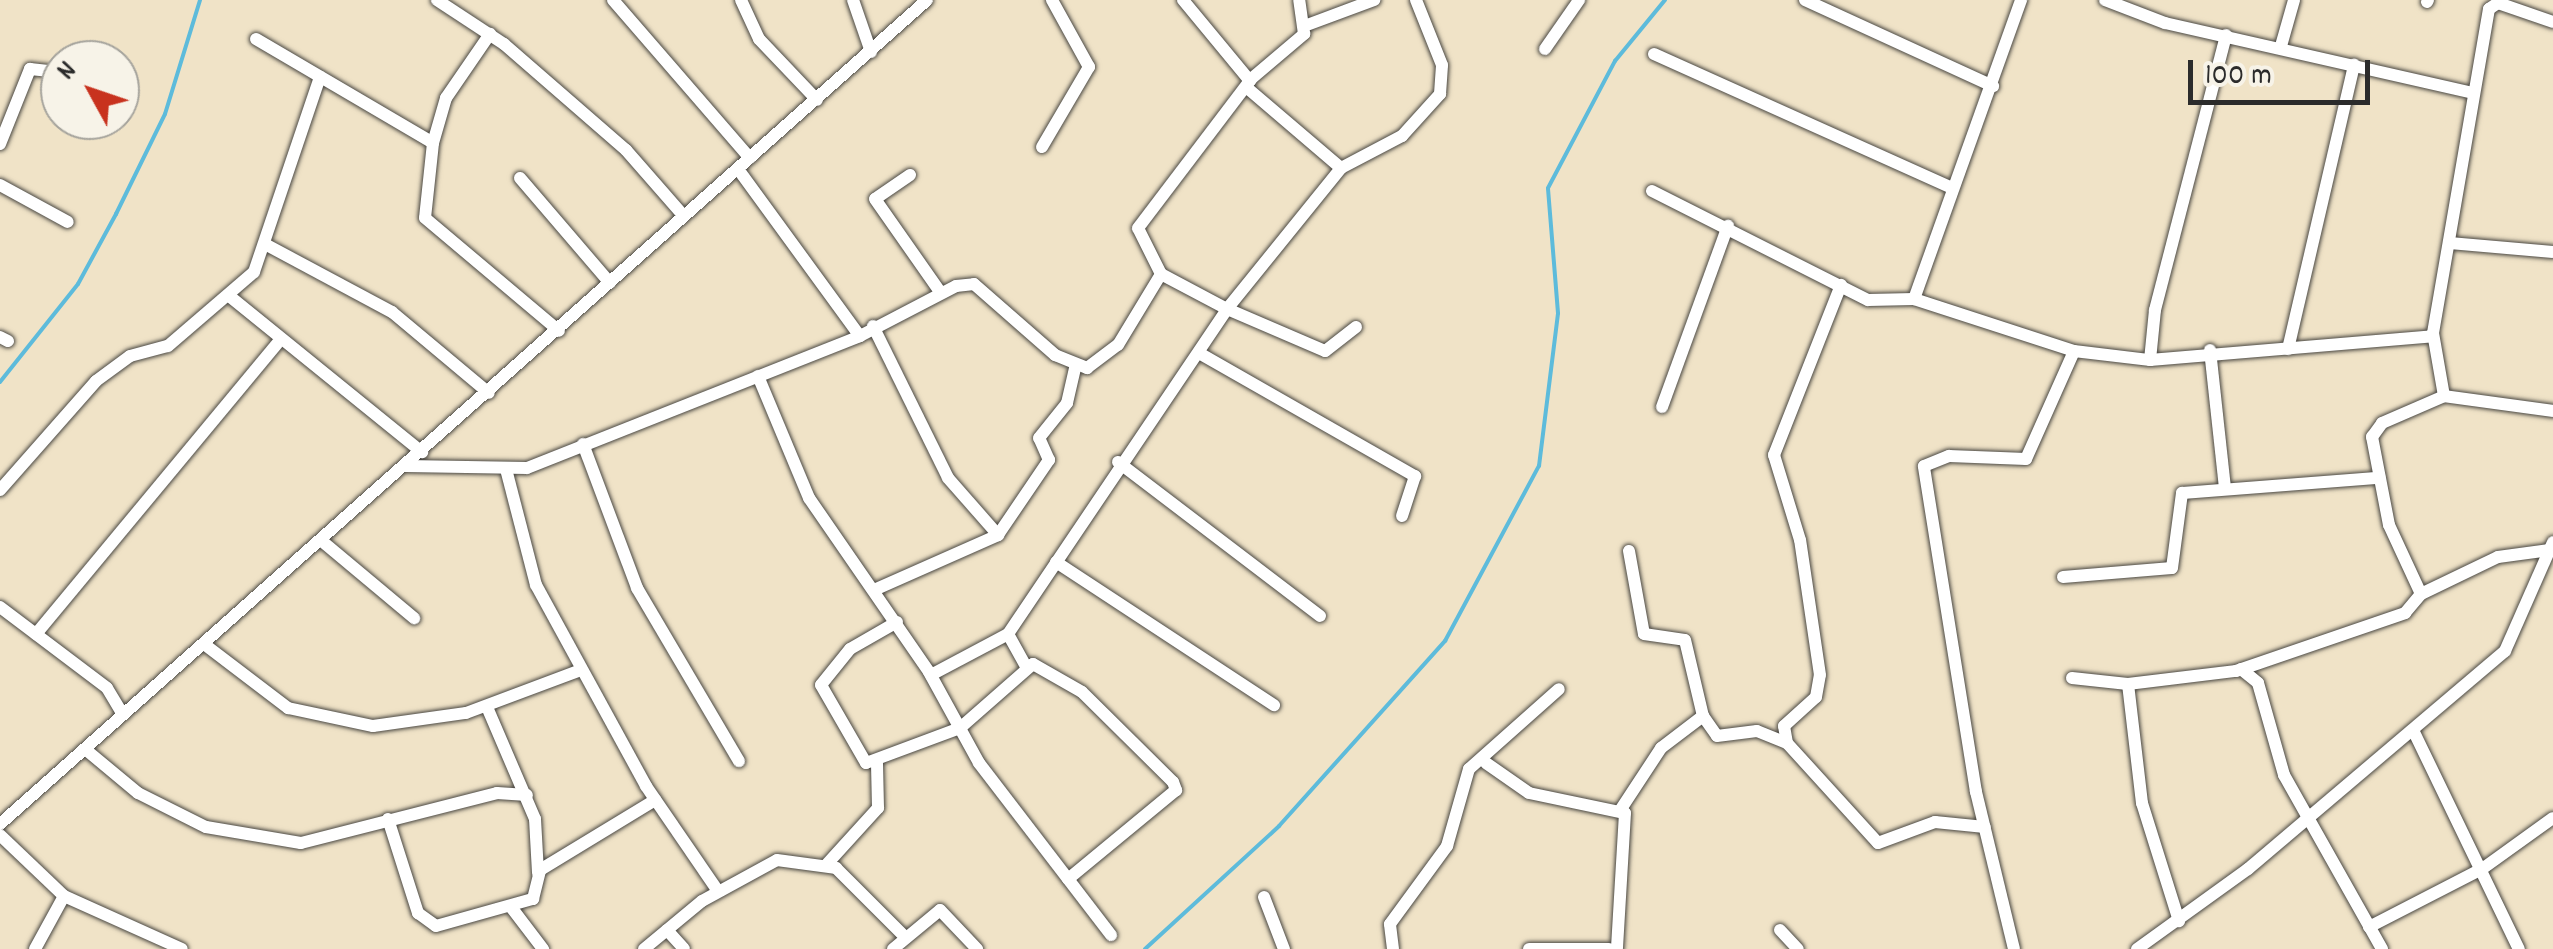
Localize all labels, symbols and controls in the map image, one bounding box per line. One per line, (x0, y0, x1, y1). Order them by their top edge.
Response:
north arrow (40, 40, 140, 140)
scale bar (2193, 40, 2376, 102)
text: N (49, 54, 88, 90)
text: 100 m (2205, 56, 2272, 99)

